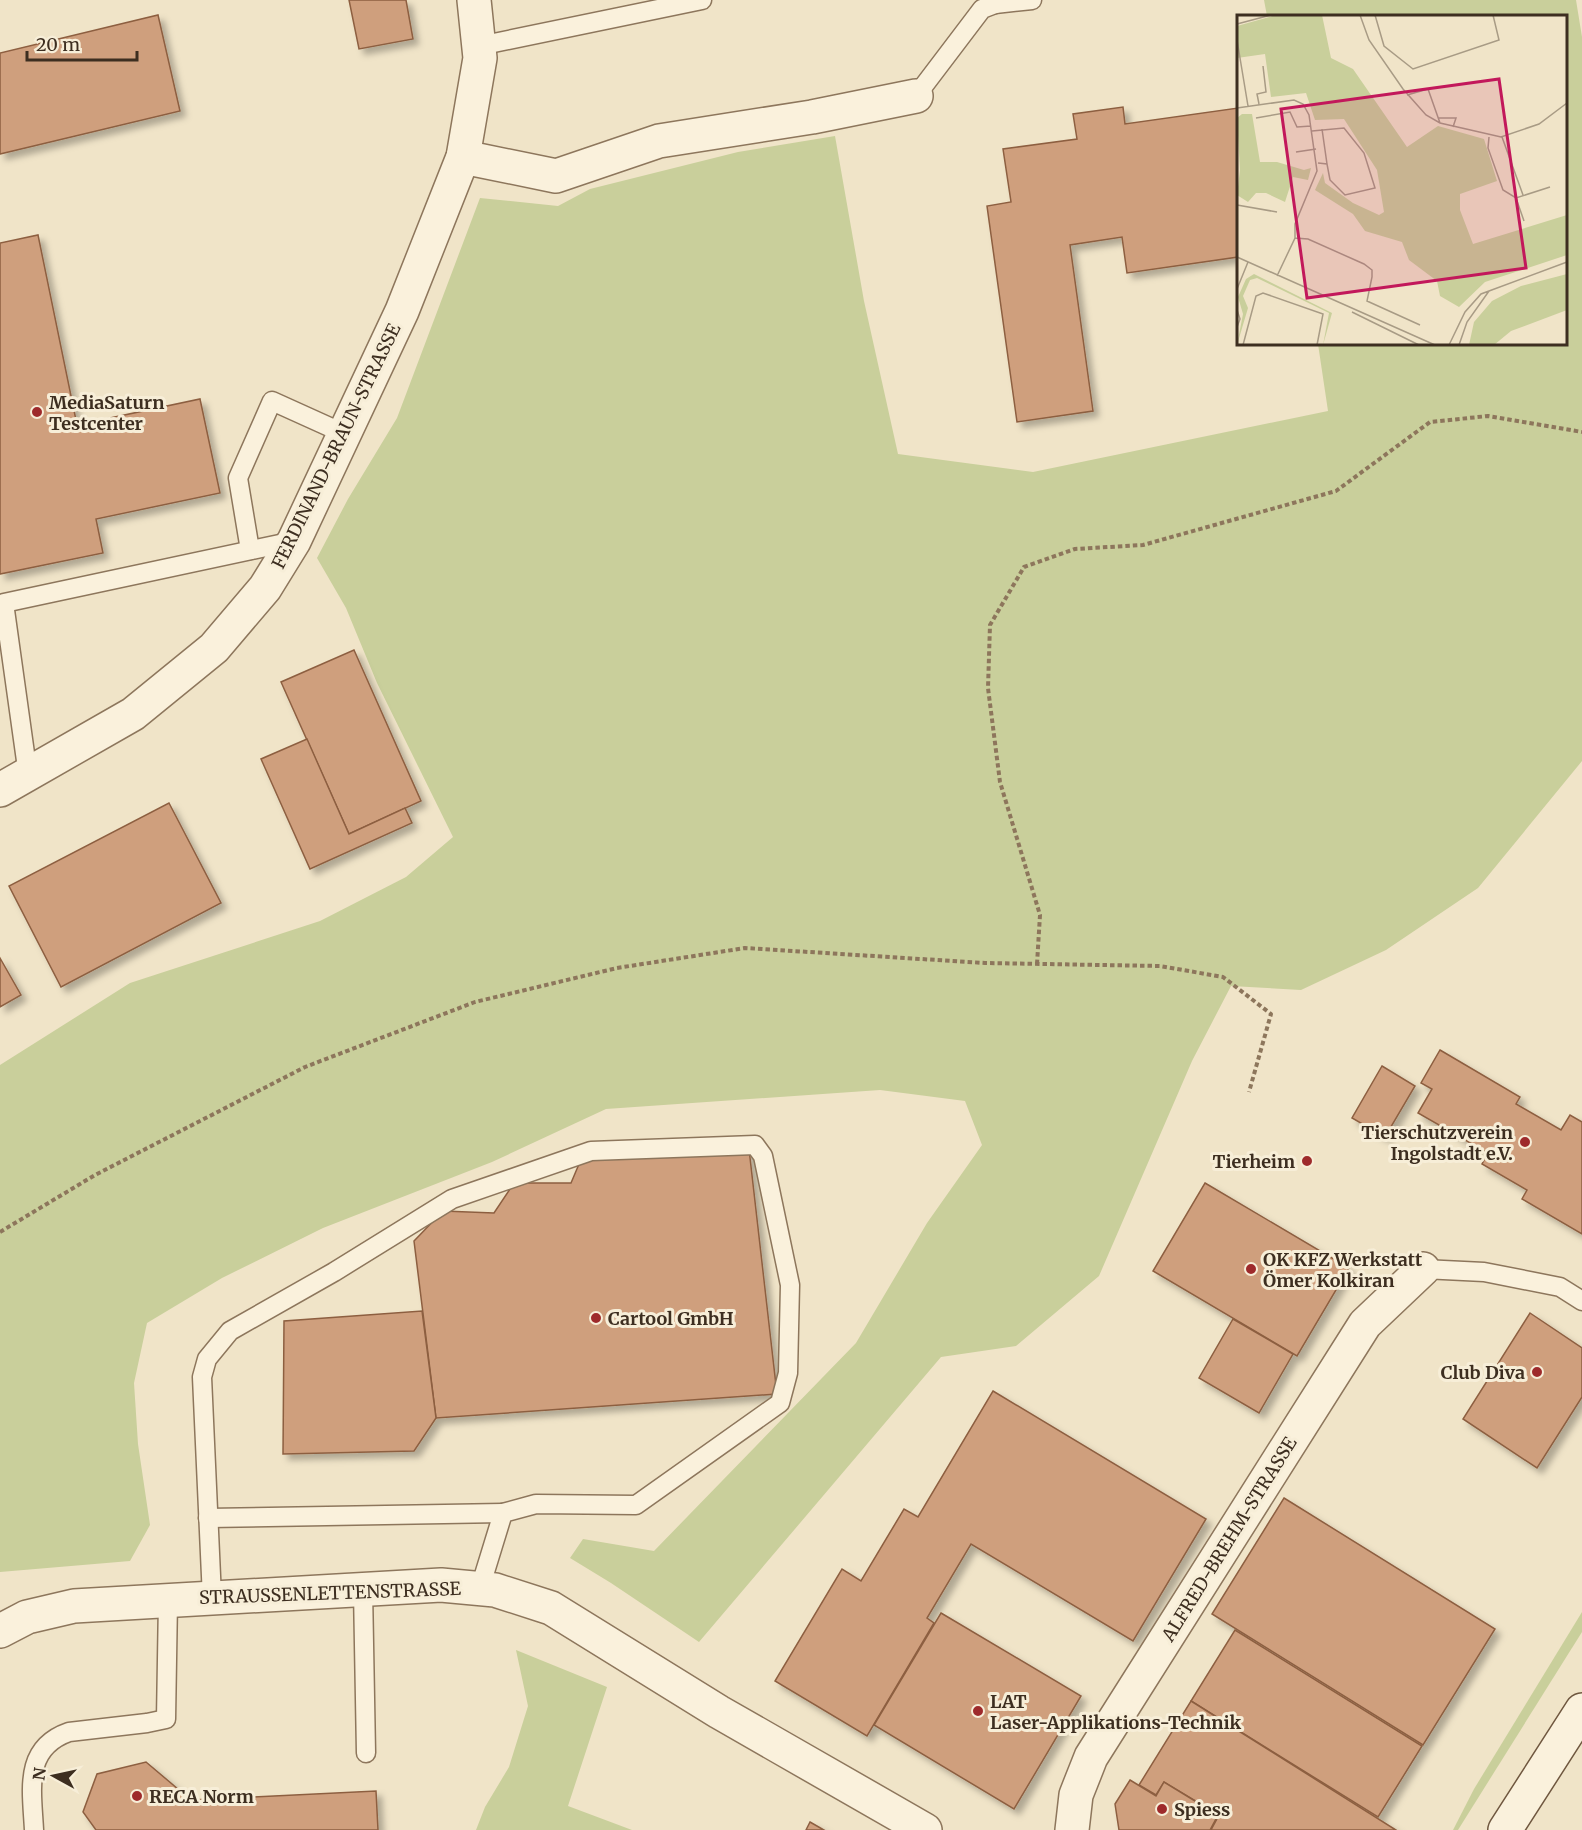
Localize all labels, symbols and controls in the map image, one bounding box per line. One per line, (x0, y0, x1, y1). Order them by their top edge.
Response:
inset map (1237, 15, 1567, 345)
scale bar (27, 24, 136, 62)
text: 20 m (36, 33, 80, 56)
street label: FERDINAND-BRAUN-STRASSE (266, 319, 406, 572)
place label: MediaSaturn Testcenter (49, 391, 164, 435)
marker: MediaSaturn Testcenter (30, 405, 44, 419)
place label: Tierschutzverein Ingolstadt e.V. (1361, 1121, 1513, 1165)
marker: Tierschutzverein Ingolstadt e.V. (1518, 1135, 1532, 1149)
place label: Tierheim (1213, 1150, 1295, 1173)
marker: Tierheim (1300, 1154, 1314, 1168)
place label: OK KFZ Werkstatt Ömer Kolkiran (1263, 1248, 1423, 1292)
marker: OK KFZ Werkstatt Ömer Kolkiran (1244, 1262, 1258, 1276)
place label: Cartool GmbH (608, 1307, 734, 1330)
marker: Cartool GmbH (589, 1311, 603, 1325)
place label: Club Diva (1441, 1361, 1525, 1384)
marker: Club Diva (1530, 1365, 1544, 1379)
street label: ALFRED-BREHM-STRASSE (1156, 1432, 1302, 1646)
street label: STRAUSSENLETTENSTRASSE (199, 1577, 462, 1609)
place label: LAT Laser-Applikations-Technik (990, 1690, 1242, 1734)
marker: LAT Laser-Applikations-Technik (971, 1704, 985, 1718)
north arrow (24, 1746, 84, 1806)
text: N (28, 1766, 50, 1782)
place label: RECA Norm (149, 1785, 254, 1808)
marker: RECA Norm (130, 1789, 144, 1803)
place label: Spiess (1174, 1798, 1230, 1821)
marker: Spiess (1155, 1802, 1169, 1816)

